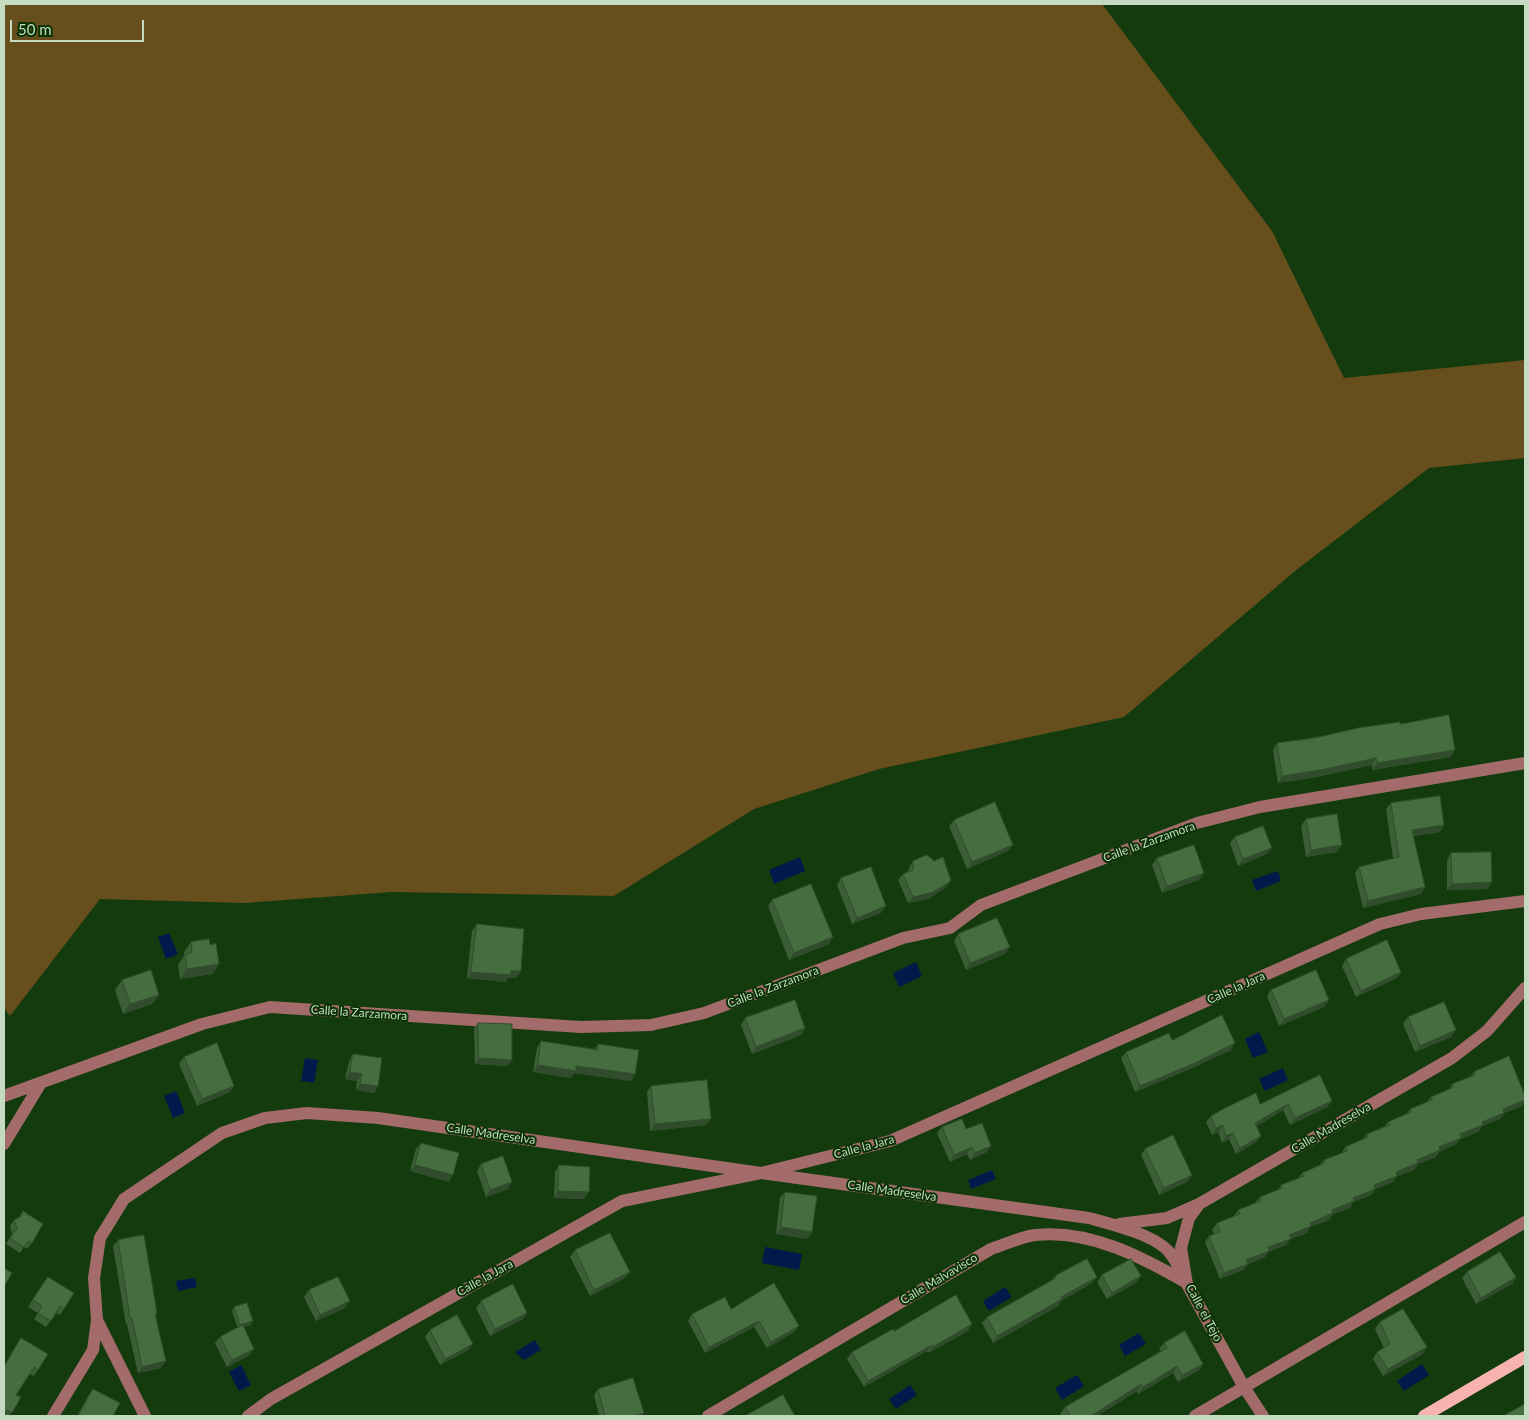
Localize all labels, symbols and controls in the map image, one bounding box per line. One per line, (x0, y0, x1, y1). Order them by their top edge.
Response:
scale bar (12, 10, 146, 42)
text: 50 m (18, 20, 52, 38)
street label: Calle la Zarzamora (1101, 819, 1197, 865)
street label: Calle la Zarzamora (725, 963, 821, 1011)
street label: Calle la Jara (1205, 969, 1267, 1007)
street label: Calle la Zarzamora (310, 1002, 408, 1024)
street label: Calle Madreselva (1289, 1099, 1373, 1157)
street label: Calle Madreselva (446, 1121, 536, 1147)
street label: Calle la Jara (832, 1132, 896, 1162)
street label: Calle Madreselva (847, 1178, 937, 1204)
street label: Calle Malvavisco (898, 1250, 980, 1308)
street label: Calle la Jara (454, 1257, 516, 1299)
street label: Calle el Tejo (1183, 1282, 1225, 1344)

